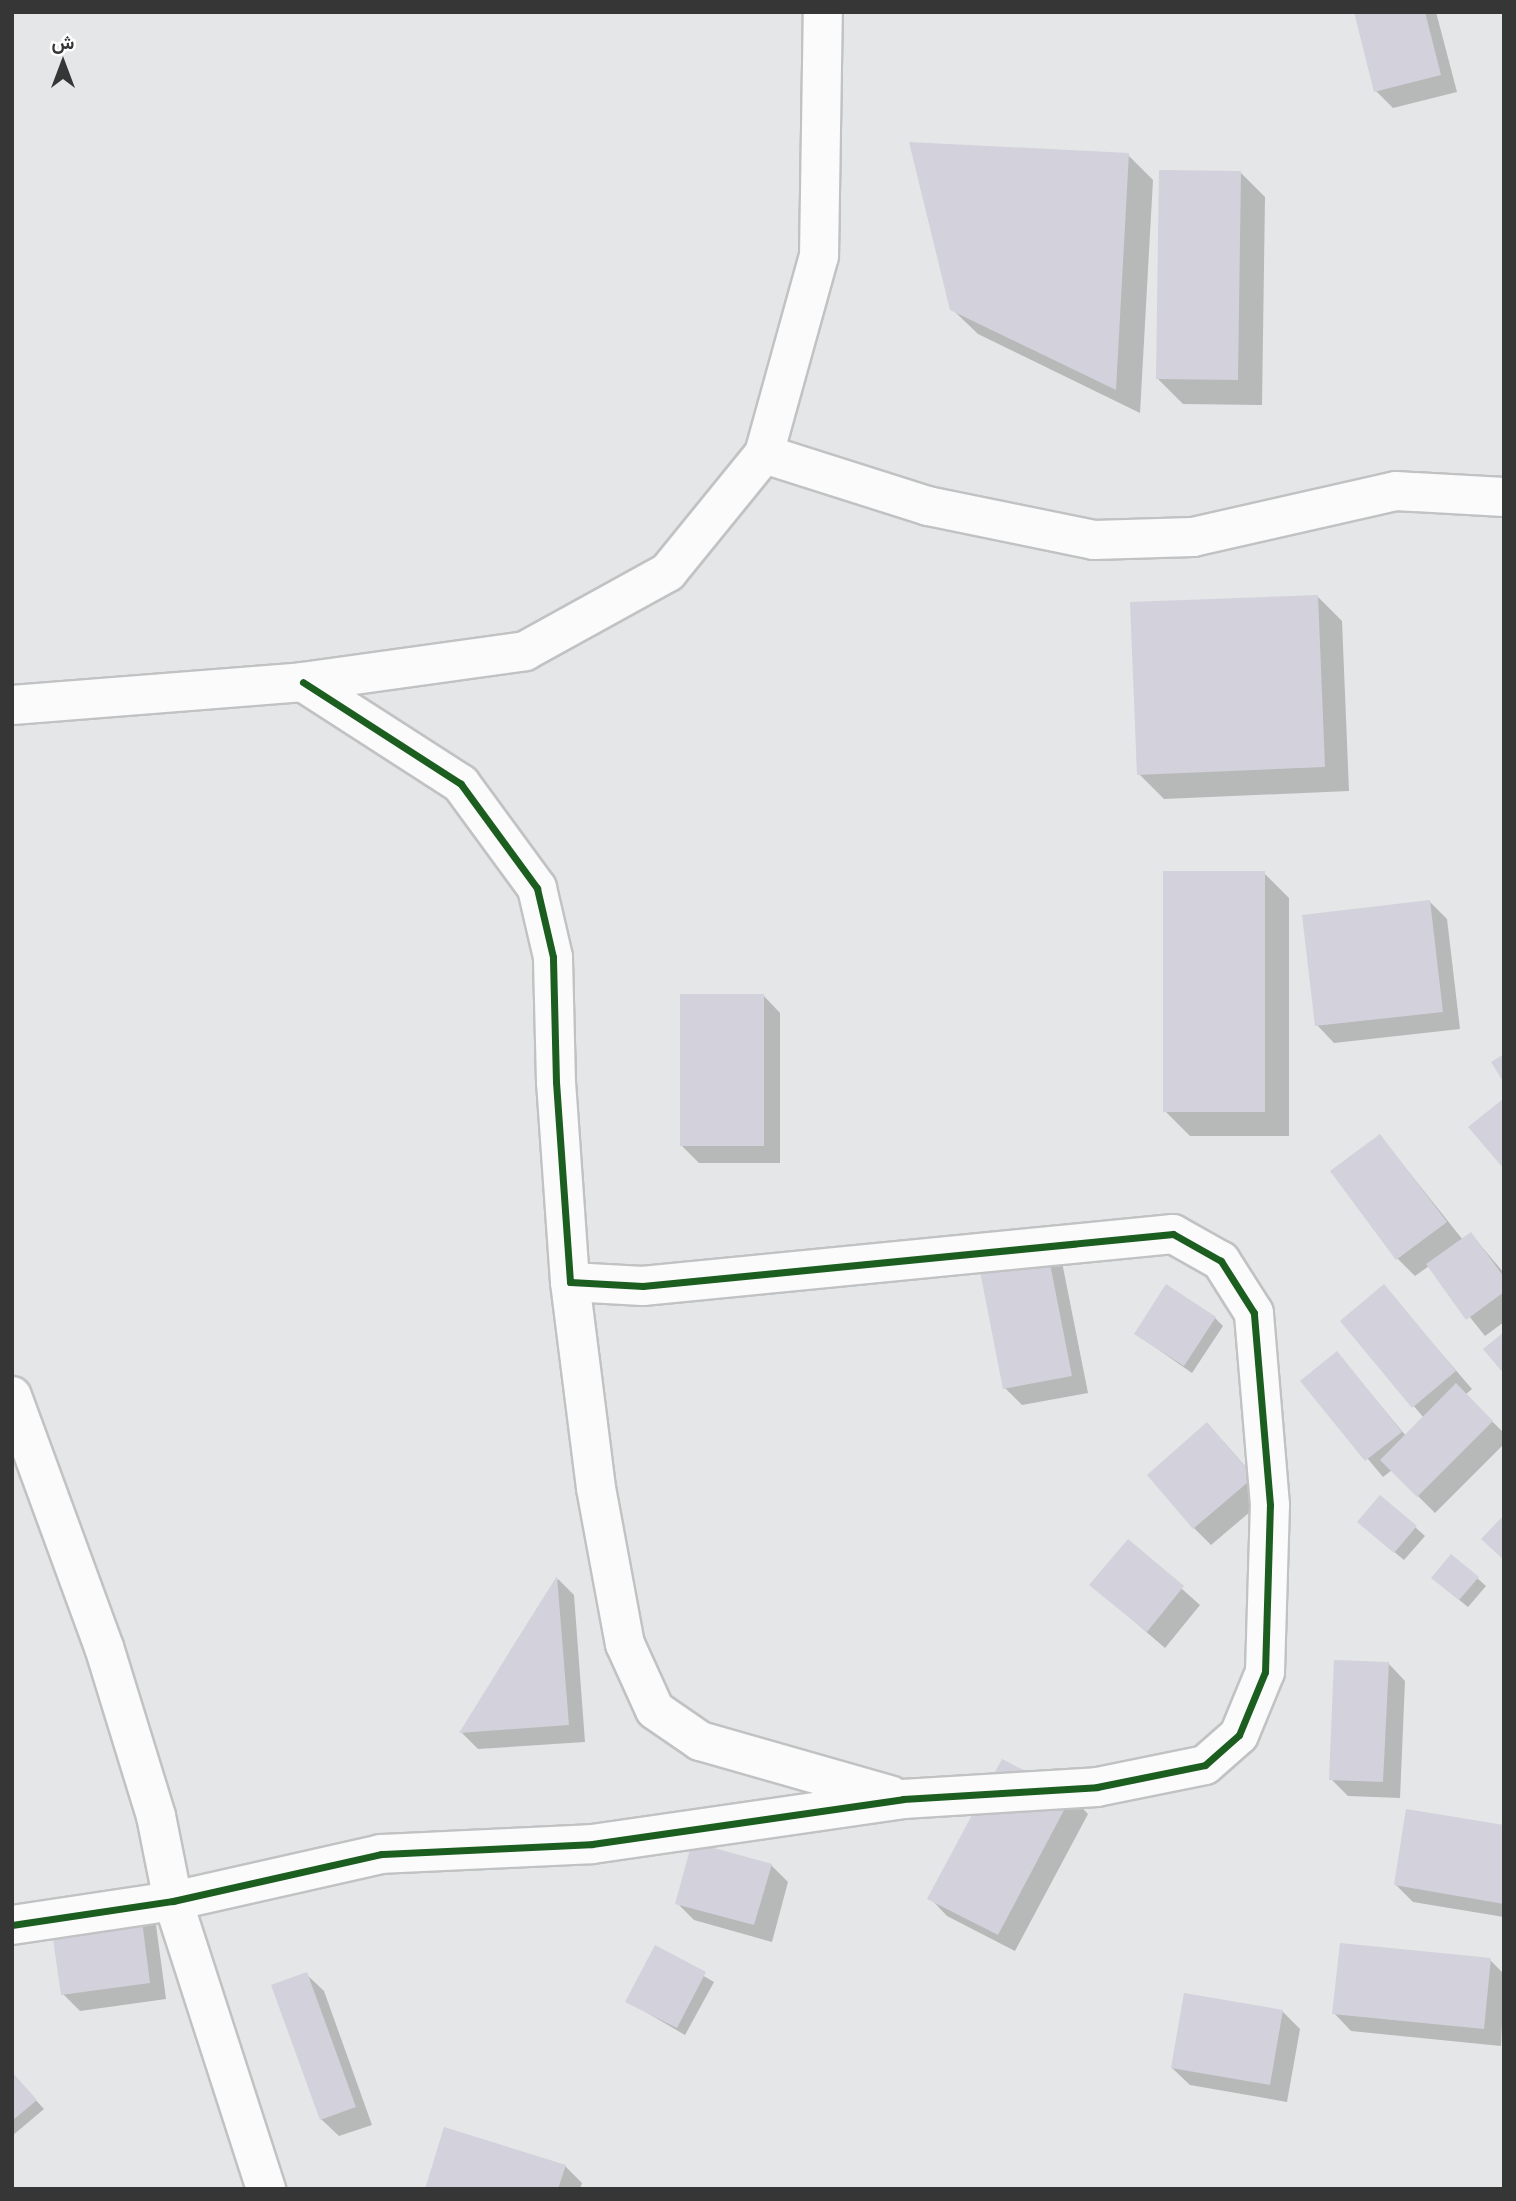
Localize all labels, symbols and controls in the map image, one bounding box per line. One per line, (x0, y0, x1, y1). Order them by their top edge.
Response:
north arrow (28, 28, 98, 98)
text: ش (52, 29, 74, 55)

